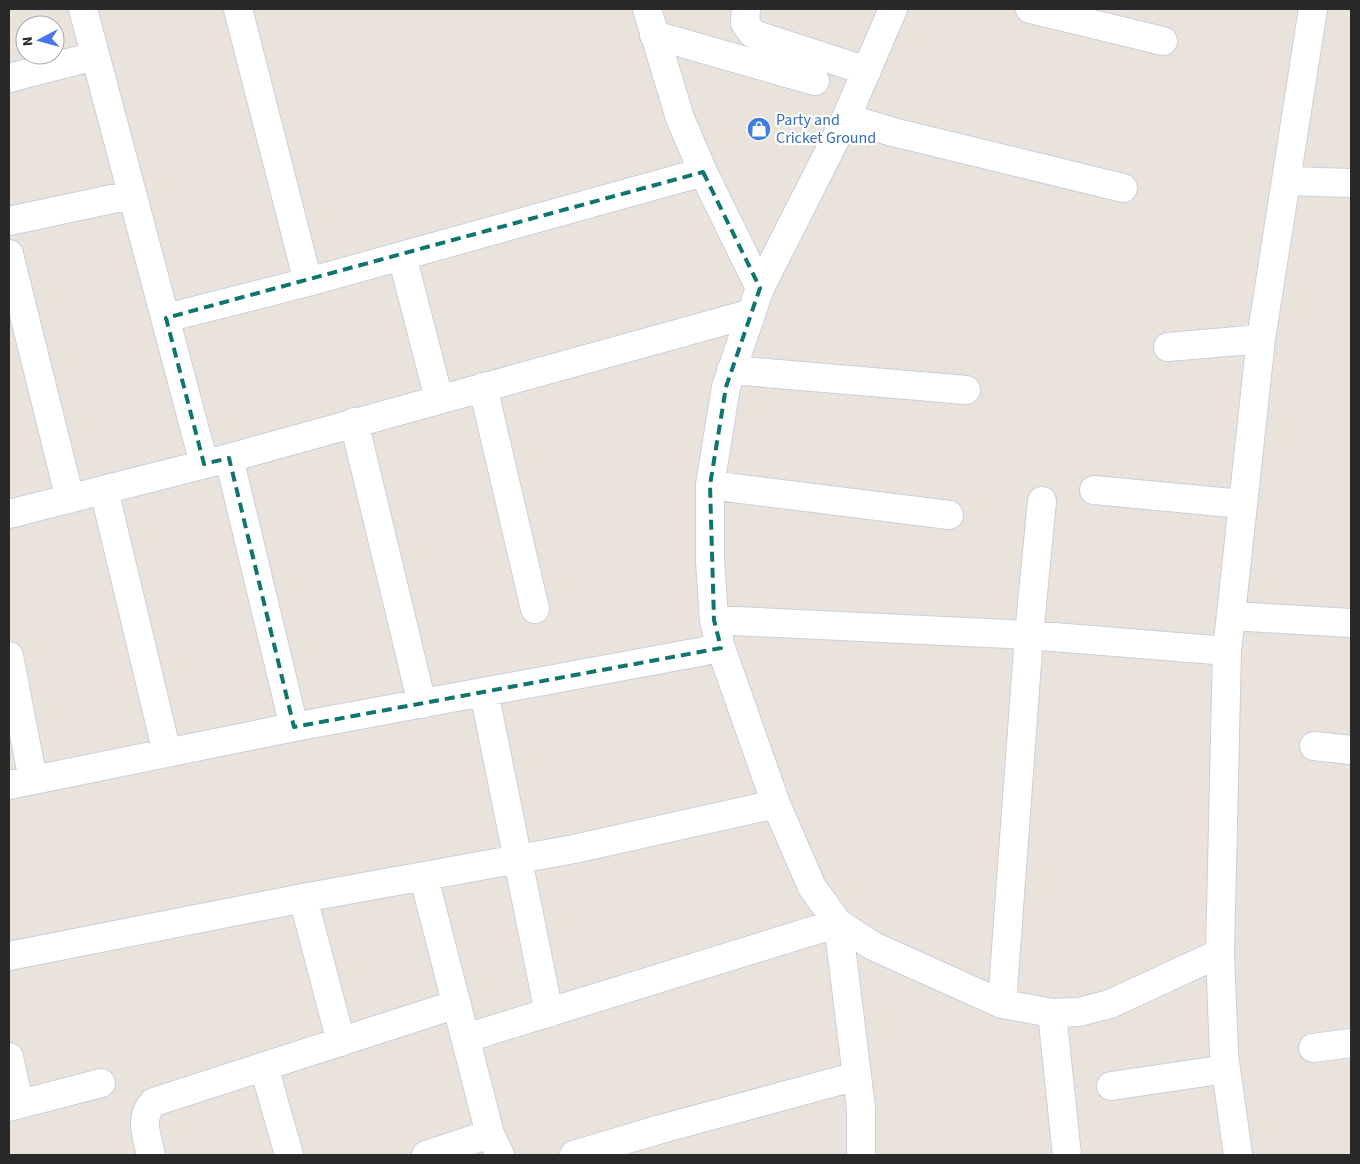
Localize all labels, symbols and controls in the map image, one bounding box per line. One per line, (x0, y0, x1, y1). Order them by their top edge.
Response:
north arrow (15, 15, 65, 65)
text: N (18, 36, 38, 47)
place label: Party and Cricket Ground (776, 109, 876, 149)
shop icon: Party and Cricket Ground (746, 116, 772, 142)

